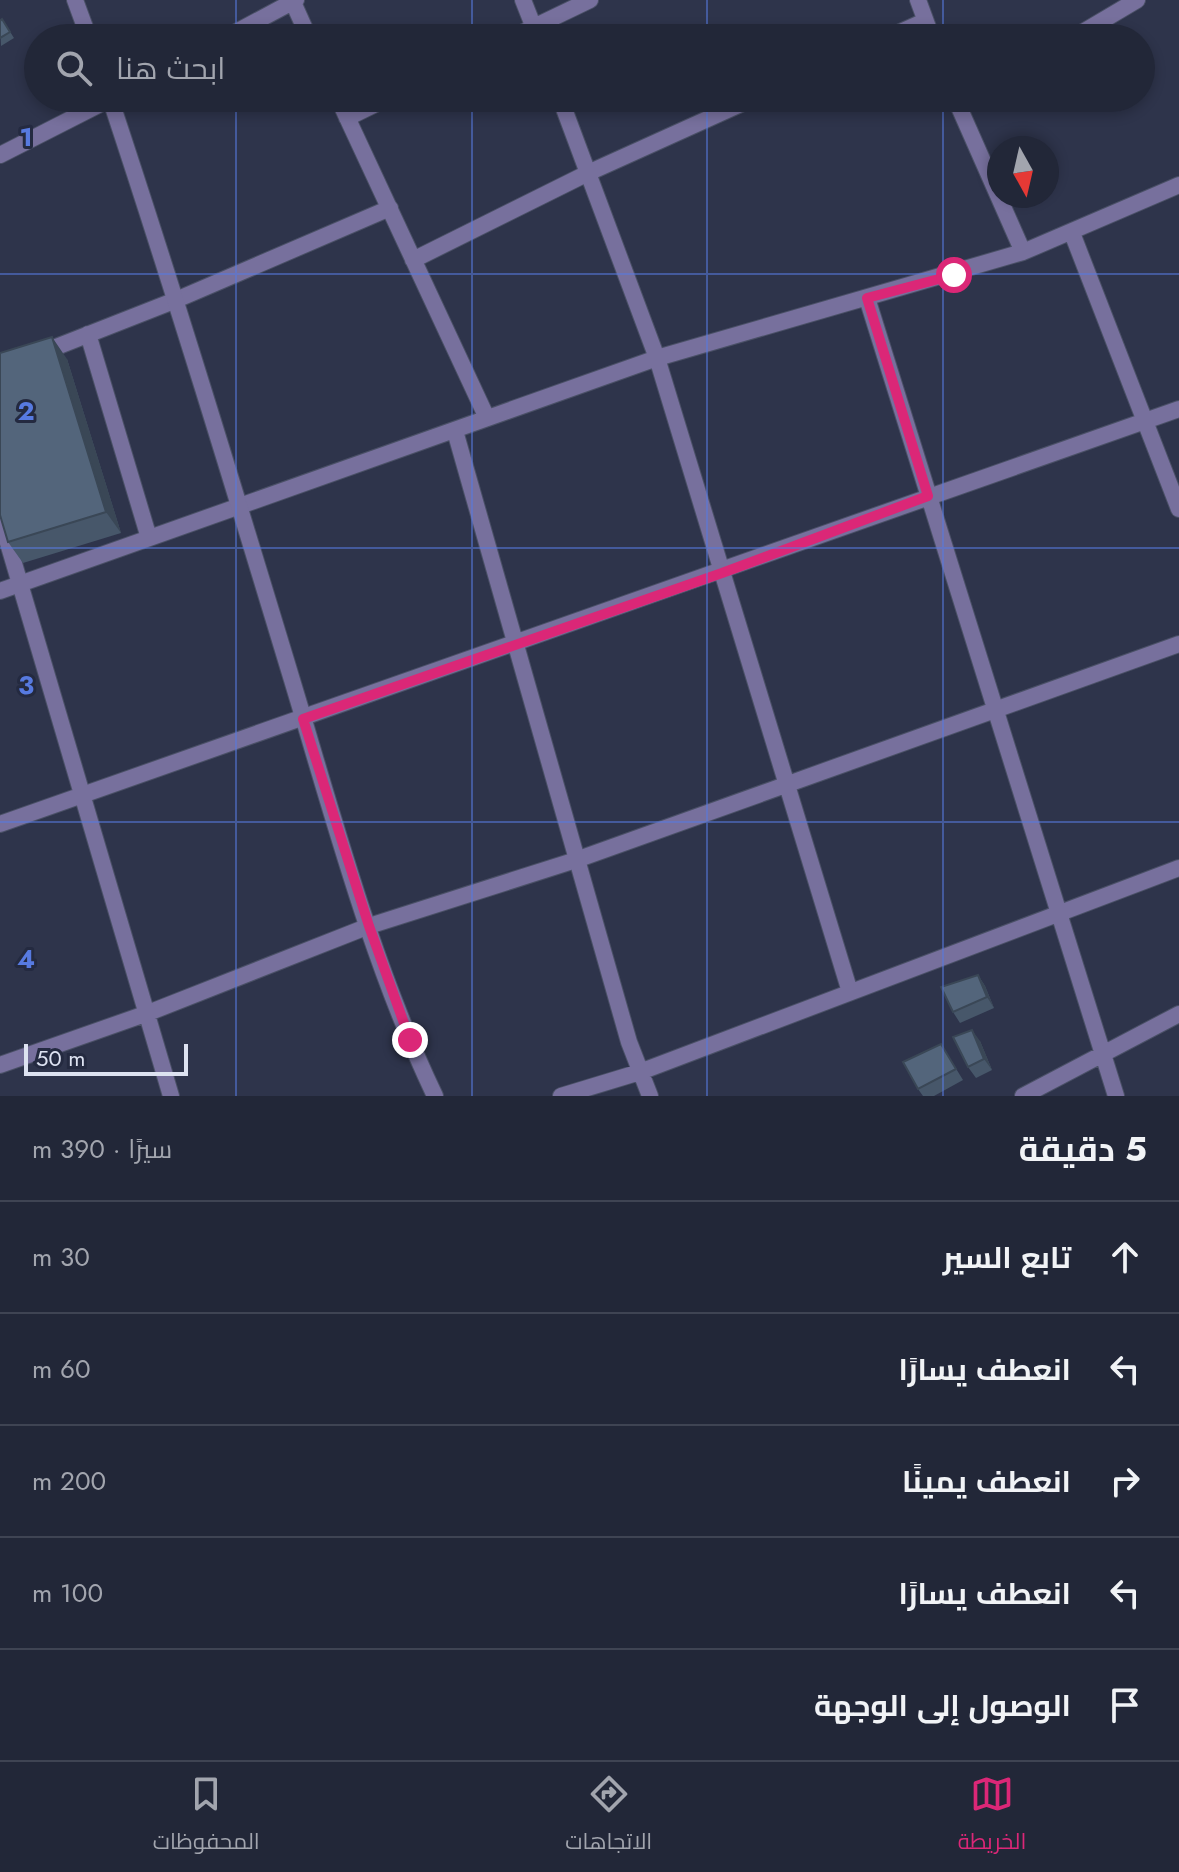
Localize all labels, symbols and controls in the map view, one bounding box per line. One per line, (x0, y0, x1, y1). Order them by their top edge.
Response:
search box (24, 24, 1155, 112)
icon: search (52, 46, 96, 90)
text: ابحث هنا (116, 47, 225, 90)
text: 1 (19, 118, 33, 156)
north arrow (987, 136, 1059, 208)
route start (936, 257, 972, 293)
text: 2 (17, 392, 35, 430)
text: 3 (18, 666, 34, 704)
text: 4 (17, 940, 35, 978)
route end (392, 1022, 428, 1058)
scale bar (24, 1040, 188, 1076)
text: 50 m (36, 1042, 85, 1074)
text: 5 دقيقة (1019, 1125, 1147, 1174)
text: سيرًا · 390 m (32, 1130, 172, 1168)
icon: ahead (1103, 1235, 1147, 1279)
text: تابع السير (943, 1236, 1071, 1279)
text: 30 m (32, 1238, 90, 1276)
icon: left (1103, 1347, 1147, 1391)
text: انعطف يسارًا (898, 1348, 1071, 1391)
text: 60 m (32, 1350, 91, 1388)
icon: right (1103, 1459, 1147, 1503)
text: انعطف يمينًا (902, 1460, 1071, 1503)
text: 200 m (32, 1462, 106, 1500)
icon: left (1103, 1571, 1147, 1615)
text: انعطف يسارًا (898, 1572, 1071, 1615)
text: 100 m (32, 1574, 103, 1612)
icon: arrive (1103, 1683, 1147, 1727)
text: الوصول إلى الوجهة (814, 1684, 1071, 1727)
tab: المحفوظات (153, 1772, 260, 1862)
tab: الاتجاهات (565, 1772, 652, 1862)
tab: الخريطة (958, 1772, 1026, 1862)

